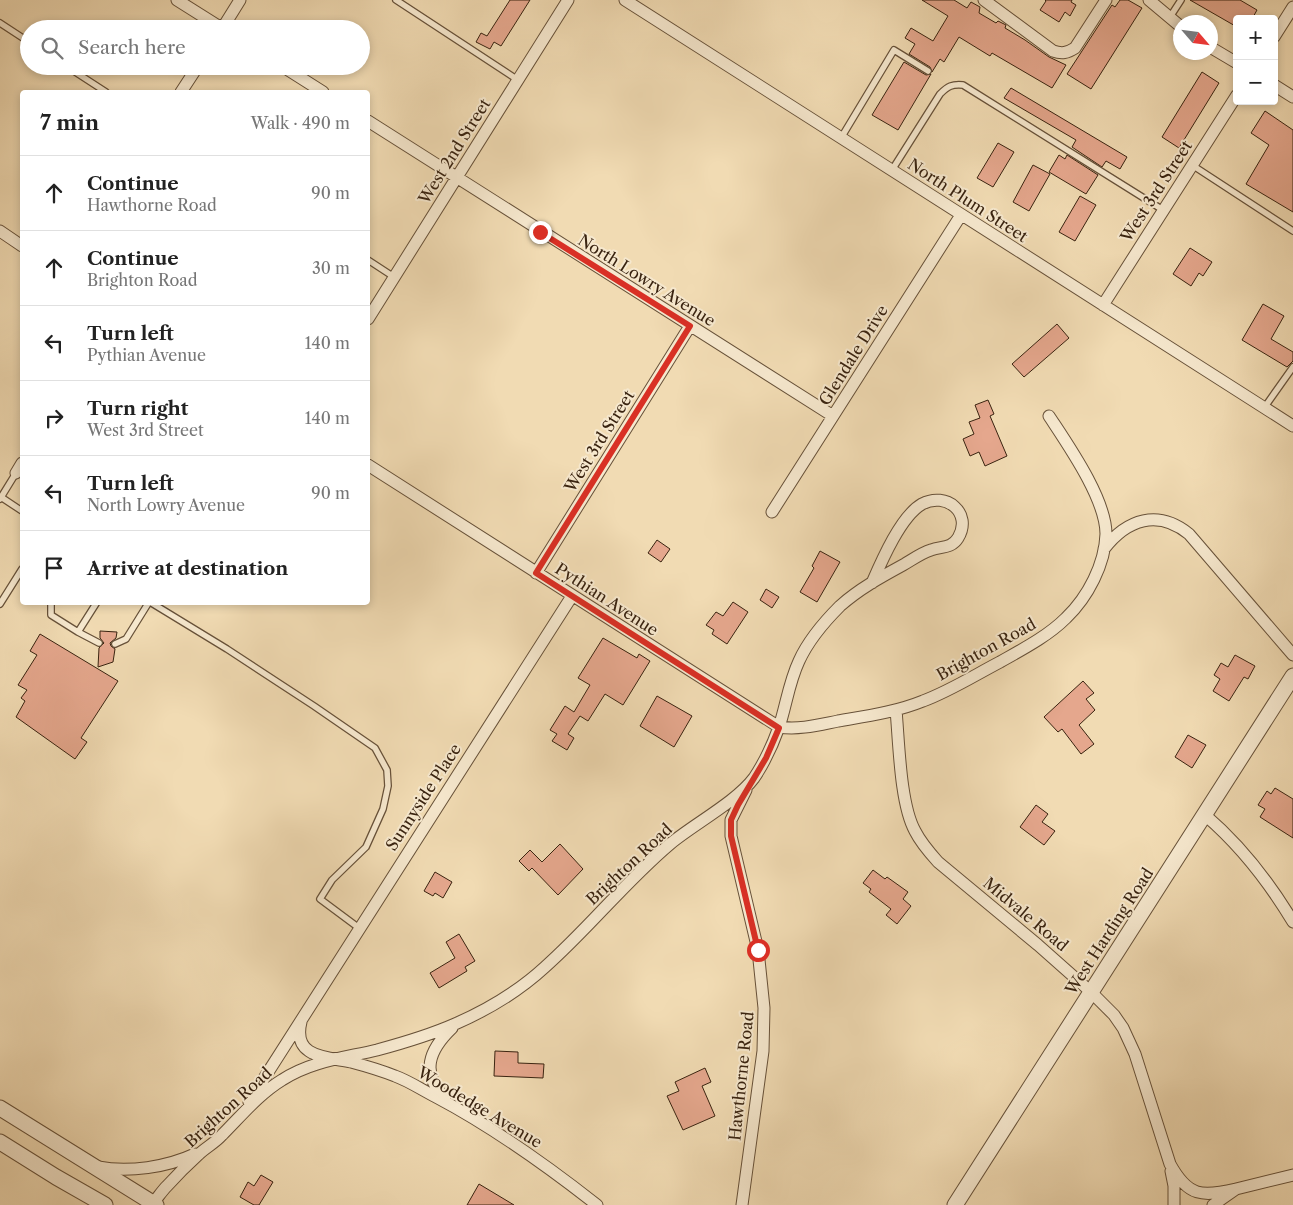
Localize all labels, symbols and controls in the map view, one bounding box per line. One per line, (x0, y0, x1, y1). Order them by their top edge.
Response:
north arrow (1173, 15, 1218, 60)
map controls (1233, 15, 1278, 105)
button: + (1233, 15, 1278, 60)
search box (20, 20, 370, 75)
icon: search (38, 34, 66, 62)
text: Search here (78, 36, 186, 59)
button: − (1233, 60, 1278, 105)
street label: West 2nd Street (413, 94, 495, 208)
text: 7 min (40, 110, 99, 135)
text: Walk · 490 m (251, 113, 350, 133)
street label: West 3rd Street (1115, 136, 1196, 246)
street label: North Plum Street (904, 154, 1032, 246)
text: Continue (87, 172, 179, 195)
icon: ahead (40, 179, 68, 207)
text: 90 m (311, 183, 350, 203)
text: Hawthorne Road (87, 195, 217, 215)
route end (529, 221, 552, 244)
street label: North Lowry Avenue (575, 230, 719, 330)
text: Continue (87, 247, 179, 270)
icon: ahead (40, 254, 68, 282)
text: 30 m (312, 258, 350, 278)
text: Brighton Road (87, 270, 198, 290)
street label: Glendale Drive (814, 301, 892, 409)
text: Turn left (87, 322, 174, 345)
icon: left (40, 329, 68, 357)
text: 140 m (305, 333, 350, 353)
text: Pythian Avenue (87, 345, 206, 365)
street label: West 3rd Street (559, 386, 639, 497)
text: Turn right (87, 397, 188, 420)
icon: right (40, 404, 68, 432)
text: 140 m (305, 408, 350, 428)
text: West 3rd Street (87, 420, 204, 440)
text: Turn left (87, 472, 174, 495)
icon: left (40, 479, 68, 507)
text: 90 m (311, 483, 350, 503)
text: North Lowry Avenue (87, 495, 245, 515)
icon: arrive (40, 554, 68, 582)
text: Arrive at destination (87, 557, 288, 580)
street label: Pythian Avenue (552, 558, 662, 640)
street label: Brighton Road (933, 613, 1039, 685)
street label: Sunnyside Place (381, 740, 465, 854)
street label: Brighton Road (582, 819, 676, 909)
street label: West Harding Road (1060, 864, 1158, 999)
street label: Midvale Road (979, 873, 1073, 956)
route start (747, 939, 770, 962)
street label: Hawthorne Road (724, 1010, 758, 1142)
street label: Woodedge Avenue (413, 1061, 546, 1152)
street label: Brighton Road (180, 1062, 276, 1151)

